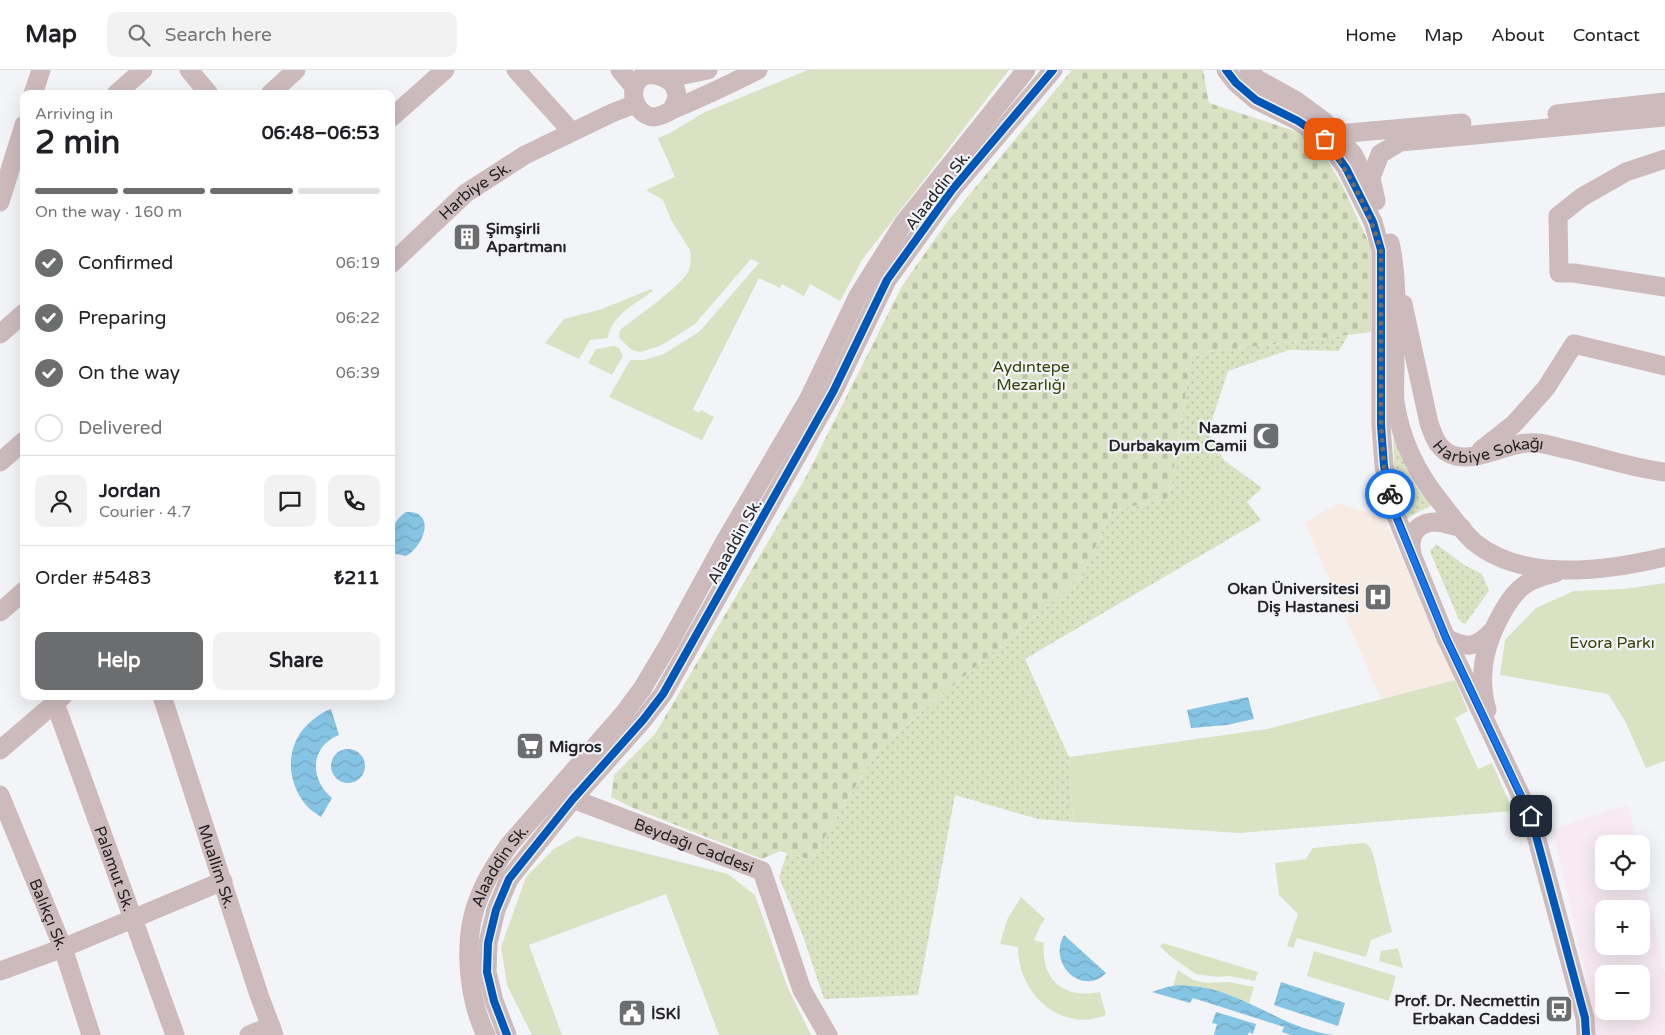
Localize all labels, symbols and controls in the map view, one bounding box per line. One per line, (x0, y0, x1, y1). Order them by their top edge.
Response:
search box (107, 12, 457, 57)
text: Map (25, 20, 77, 49)
icon: search (125, 21, 153, 49)
text: Search here (165, 24, 272, 46)
text: Home (1345, 24, 1396, 46)
text: Map (1424, 24, 1463, 46)
text: About (1491, 24, 1545, 46)
text: Contact (1573, 24, 1640, 46)
text: Arriving in (35, 104, 113, 124)
pin (1304, 118, 1346, 160)
text: 06:48–06:53 (262, 122, 380, 144)
text: 2 min (35, 124, 120, 162)
icon: bag (1311, 125, 1339, 153)
street label: Alaaddin Sk. (901, 147, 975, 234)
street label: Harbiye Sk. (435, 158, 515, 224)
text: On the way · 160 m (35, 202, 182, 222)
place label: Şimşirli Apartmanı (486, 219, 567, 257)
building icon: Şimşirli Apartmanı (452, 222, 482, 252)
icon: check (35, 249, 63, 277)
text: Confirmed (78, 252, 173, 274)
text: 06:19 (336, 253, 380, 273)
icon: check (35, 304, 63, 332)
text: Preparing (78, 307, 167, 329)
text: 06:22 (336, 308, 380, 328)
park label: Aydıntepe Mezarlığı (992, 357, 1070, 395)
icon: check (35, 359, 63, 387)
text: On the way (78, 362, 180, 384)
text: 06:39 (336, 363, 380, 383)
text: Delivered (78, 417, 163, 439)
place label: Nazmi Durbakayım Camii (1109, 418, 1247, 456)
mosque icon: Nazmi Durbakayım Camii (1251, 421, 1281, 451)
street label: Harbiye Sokağı (1428, 434, 1545, 468)
courier (1365, 469, 1415, 519)
button: person (35, 475, 87, 527)
button: chat (264, 475, 316, 527)
button: phone (328, 475, 380, 527)
text: Jordan (99, 480, 161, 502)
icon: bike (1376, 480, 1404, 508)
street label: Alaaddin Sk. (703, 495, 767, 588)
text: Courier · 4.7 (99, 502, 191, 522)
text: Order #5483 (35, 567, 152, 589)
text: ₺211 (334, 567, 380, 589)
place label: Okan Üniversitesi Diş Hastanesi (1227, 579, 1359, 617)
hospital icon: Okan Üniversitesi Diş Hastanesi (1363, 582, 1393, 612)
button: Help (35, 632, 203, 690)
button: Share (213, 632, 380, 690)
park label: Evora Parkı (1569, 633, 1655, 653)
supermarket icon: Migros (515, 731, 545, 761)
place label: Migros (549, 737, 602, 757)
pin (1510, 795, 1552, 837)
icon: home (1517, 802, 1545, 830)
street label: Beydağı Caddesi (631, 814, 757, 878)
street label: Alaaddin Sk. (467, 821, 533, 910)
street label: Muallim Sk. (193, 822, 239, 911)
street label: Palamut Sk. (89, 823, 139, 914)
map controls (1595, 835, 1650, 1020)
button: locate (1595, 835, 1650, 890)
street label: Balıkçı Sk. (24, 876, 72, 954)
button: + (1595, 900, 1650, 955)
button: − (1595, 965, 1650, 1020)
place label: Prof. Dr. Necmettin Erbakan Caddesi (1394, 991, 1540, 1029)
bus stop icon: Prof. Dr. Necmettin Erbakan Caddesi (1544, 994, 1574, 1024)
public building icon: İSKİ (617, 998, 647, 1028)
place label: İSKİ (651, 1004, 681, 1024)

